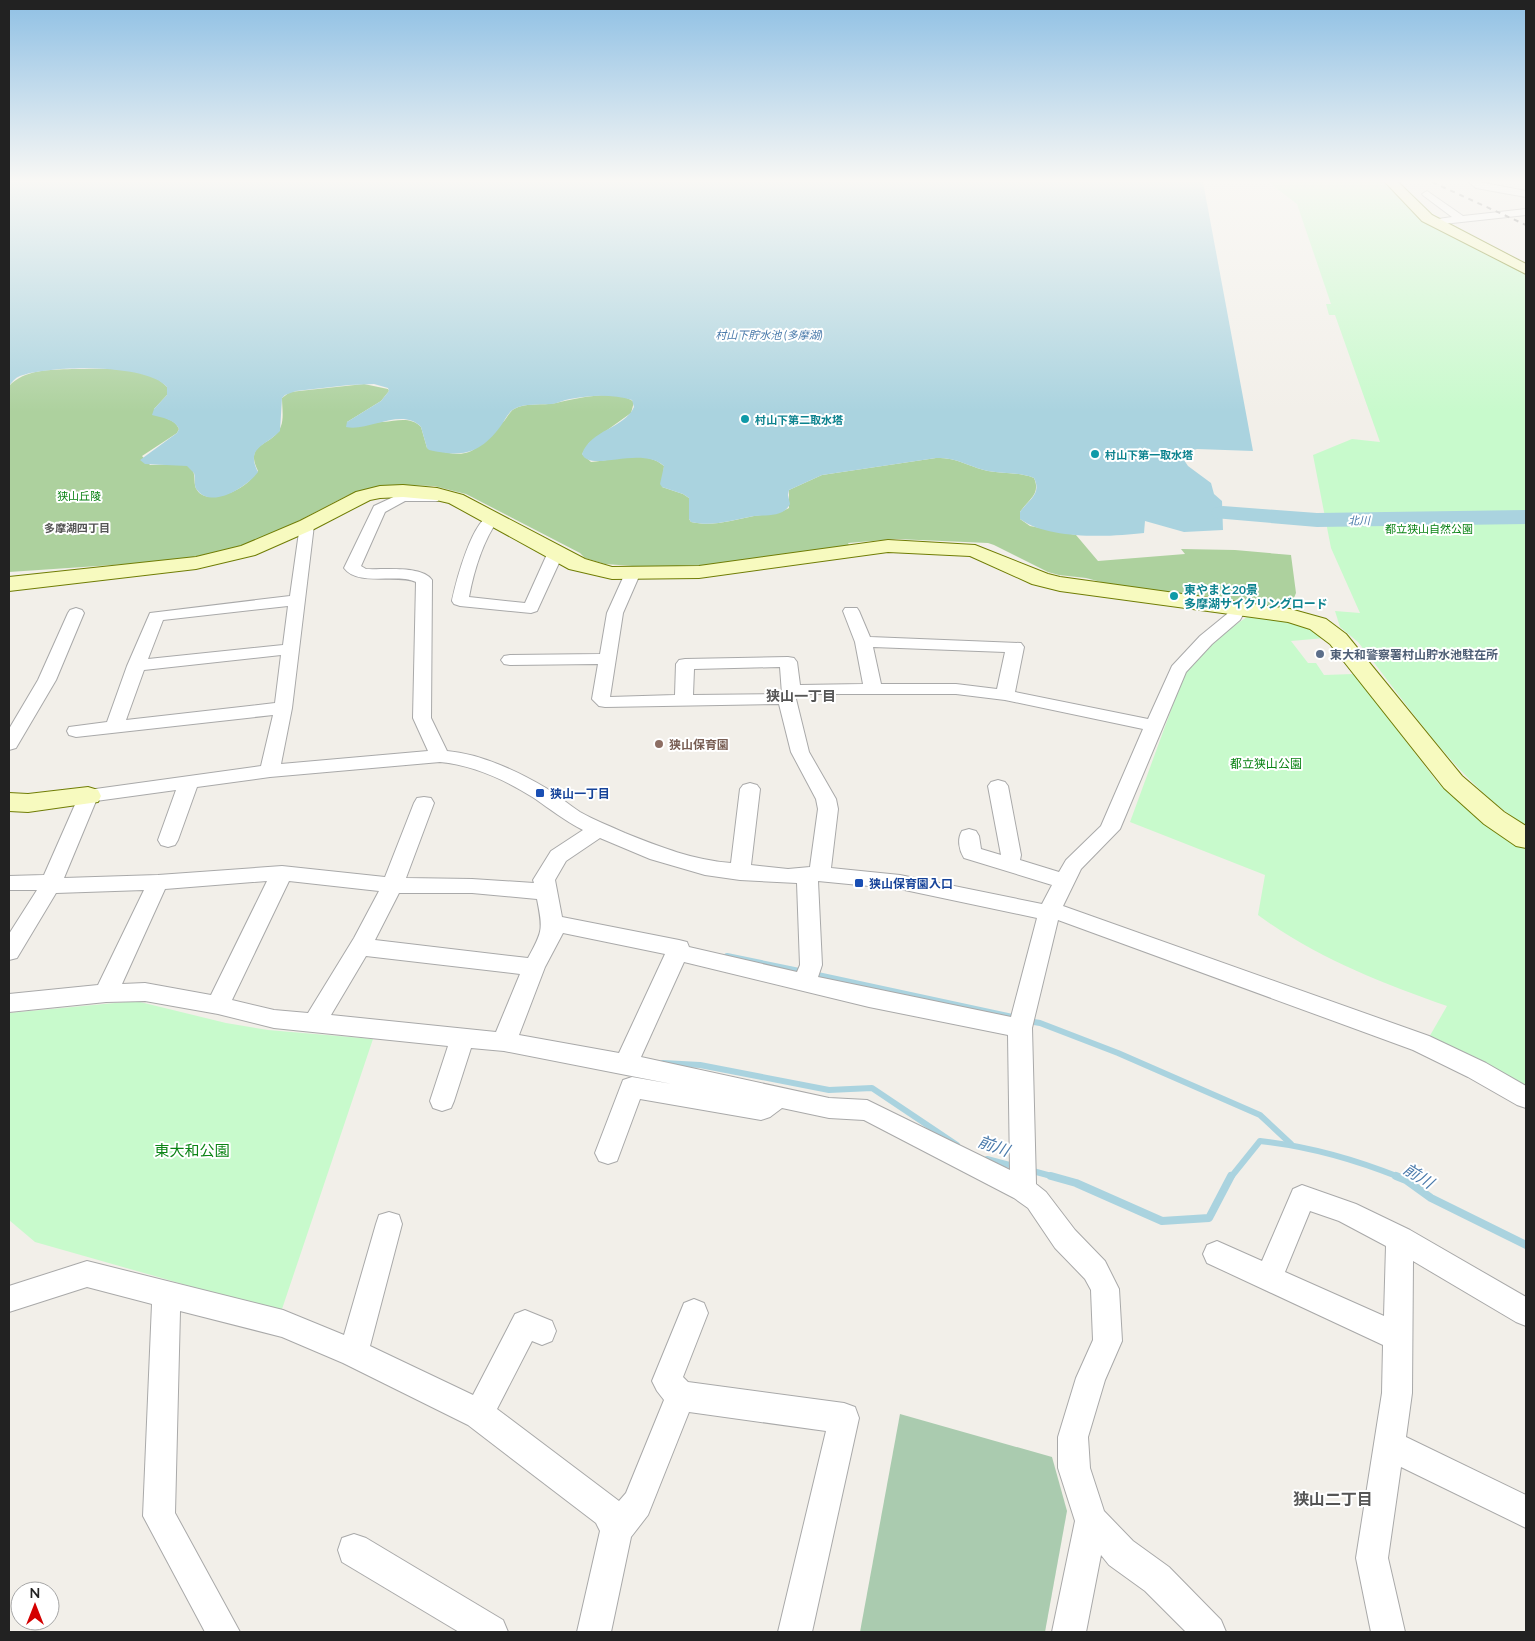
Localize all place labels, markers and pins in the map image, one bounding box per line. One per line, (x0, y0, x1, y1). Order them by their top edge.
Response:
marker: 村山下第二取水塔 (739, 413, 751, 425)
place label: 村山下第二取水塔 (755, 413, 843, 426)
marker: 村山下第一取水塔 (1089, 448, 1101, 460)
place label: 村山下第一取水塔 (1105, 448, 1193, 461)
place label: 東やまと20景 多摩湖サイクリングロード (1184, 582, 1328, 611)
marker: 東やまと20景 多摩湖サイクリングロード (1168, 590, 1180, 602)
place label: 東大和警察署村山貯水池駐在所 (1330, 647, 1498, 662)
marker: 東大和警察署村山貯水池駐在所 (1314, 648, 1326, 660)
place label: 狭山保育園 (669, 737, 729, 752)
marker: 狭山保育園 (653, 738, 665, 750)
place label: 狭山一丁目 (550, 786, 610, 801)
marker: 狭山一丁目 (534, 787, 546, 799)
place label: 狭山保育園入口 (869, 876, 953, 891)
marker: 狭山保育園入口 (853, 877, 865, 889)

